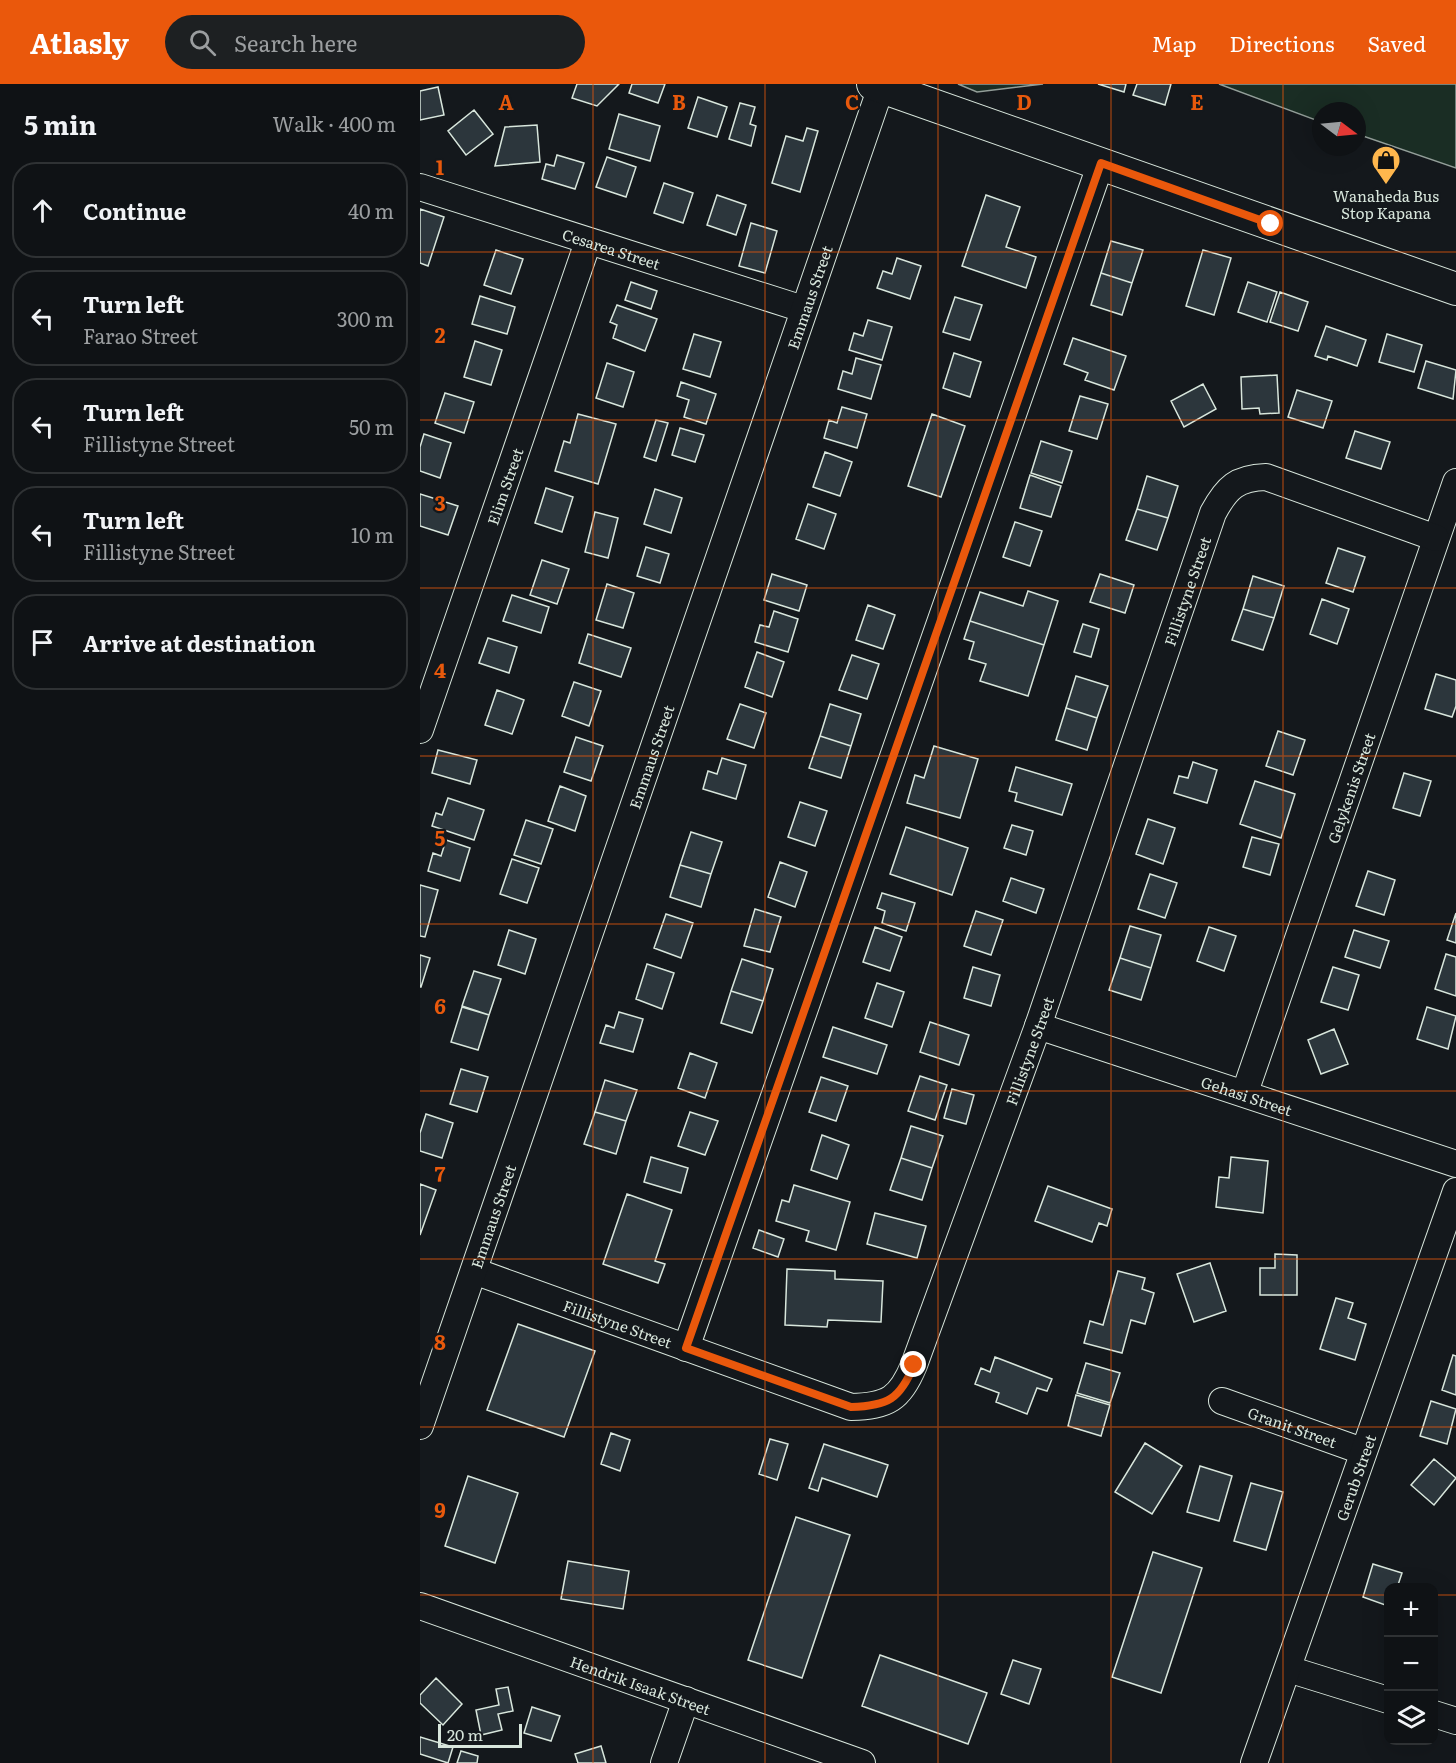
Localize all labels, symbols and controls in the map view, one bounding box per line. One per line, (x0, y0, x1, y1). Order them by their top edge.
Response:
search box (165, 15, 585, 69)
text: Atlasly (30, 21, 129, 63)
icon: search (186, 26, 219, 59)
text: Search here (234, 26, 357, 59)
text: Map (1152, 27, 1197, 58)
text: Directions (1230, 27, 1335, 58)
text: Saved (1368, 27, 1426, 58)
text: A (498, 86, 514, 116)
text: B (672, 86, 686, 116)
text: C (845, 86, 859, 116)
text: D (1016, 86, 1032, 116)
text: E (1190, 86, 1204, 116)
north arrow (1312, 102, 1366, 156)
text: 5 min (24, 104, 97, 143)
text: Walk · 400 m (273, 108, 396, 138)
shop icon: Wanaheda Bus Stop Kapana (1370, 144, 1402, 186)
text: 1 (436, 151, 444, 181)
place label: Wanaheda Bus Stop Kapana (1333, 184, 1439, 224)
icon: ahead (26, 194, 59, 227)
text: Continue (83, 194, 186, 227)
text: 40 m (348, 195, 394, 225)
route start (1257, 210, 1283, 236)
street label: Cesarea Street (560, 222, 663, 274)
street label: Emmaus Street (780, 242, 837, 352)
text: Turn left (83, 287, 184, 320)
icon: left (26, 302, 59, 335)
text: 300 m (337, 303, 394, 333)
text: 2 (435, 319, 446, 349)
text: Farao Street (83, 320, 198, 350)
text: Turn left (83, 395, 184, 428)
icon: left (26, 410, 59, 443)
text: 50 m (349, 411, 394, 441)
text: Fillistyne Street (83, 428, 235, 458)
street label: Elim Street (480, 444, 528, 528)
text: 3 (434, 487, 446, 517)
text: Turn left (83, 503, 184, 536)
icon: left (26, 518, 59, 551)
text: 10 m (351, 519, 394, 549)
street label: Fillistyne Street (1157, 533, 1216, 649)
text: Fillistyne Street (83, 536, 235, 566)
icon: arrive (26, 626, 59, 659)
text: Arrive at destination (83, 626, 316, 659)
text: 4 (434, 654, 446, 684)
street label: Emmaus Street (622, 702, 679, 812)
street label: Gelykenis Street (1320, 729, 1380, 846)
text: 5 (435, 822, 446, 852)
text: 6 (434, 990, 446, 1020)
street label: Fillistyne Street (999, 993, 1059, 1108)
street label: Gehasi Street (1198, 1069, 1295, 1121)
text: 7 (435, 1158, 446, 1188)
street label: Emmaus Street (464, 1161, 521, 1271)
street label: Fillistyne Street (560, 1293, 675, 1353)
text: 8 (434, 1326, 446, 1356)
route end (900, 1351, 926, 1377)
street label: Granit Street (1245, 1400, 1340, 1453)
street label: Gerub Street (1329, 1431, 1381, 1524)
text: 9 (434, 1494, 446, 1524)
map controls (1384, 1583, 1438, 1745)
button: + (1384, 1583, 1438, 1637)
button: − (1384, 1637, 1438, 1691)
street label: Hendrik Isaak Street (567, 1649, 714, 1720)
button: layers (1384, 1691, 1438, 1745)
scale bar (438, 1721, 522, 1748)
text: 20 m (447, 1722, 483, 1746)

